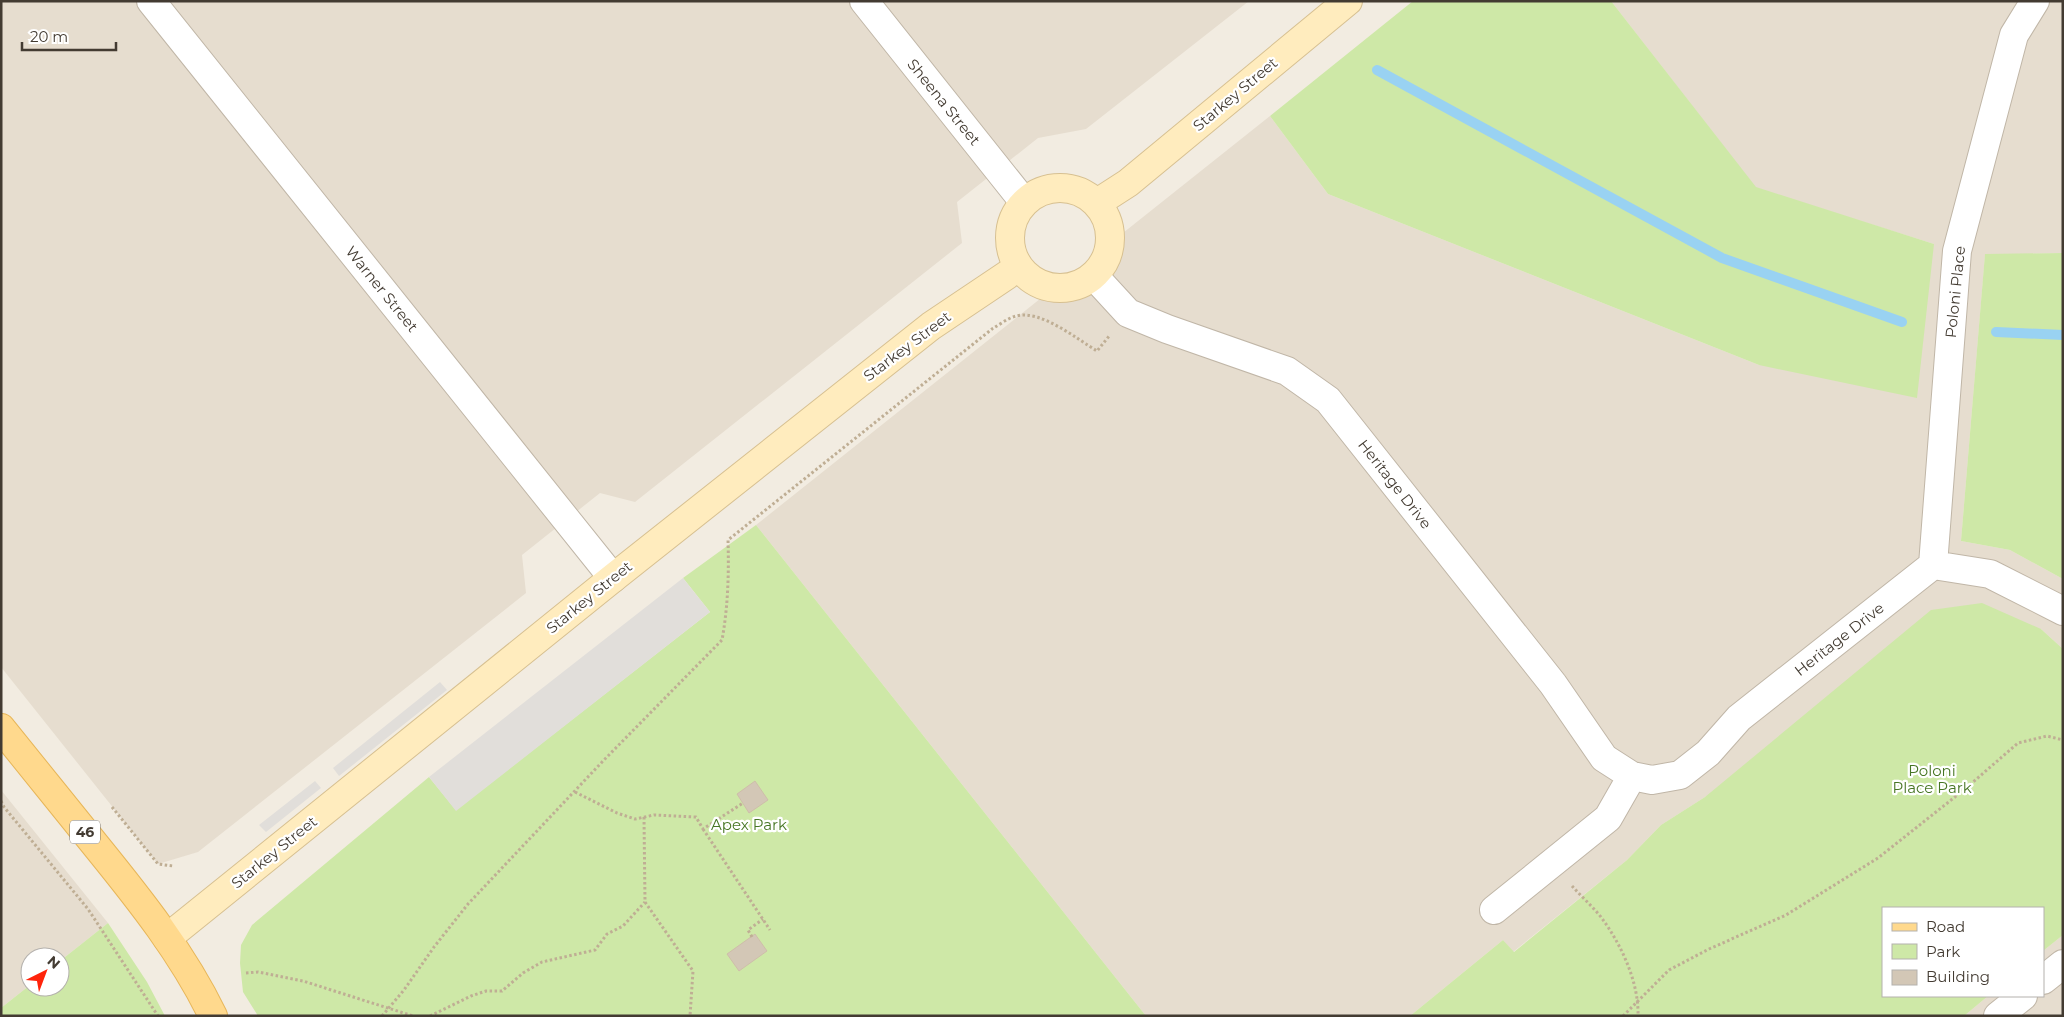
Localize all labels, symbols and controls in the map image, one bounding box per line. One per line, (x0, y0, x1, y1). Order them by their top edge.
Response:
scale bar (22, 20, 116, 52)
text: 20 m (30, 27, 68, 46)
street label: Starkey Street (1189, 53, 1281, 135)
street label: Sheena Street (903, 55, 985, 149)
street label: Warner Street (342, 242, 422, 336)
street label: Poloni Place (1941, 245, 1969, 339)
street label: Starkey Street (859, 307, 955, 385)
street label: Heritage Drive (1354, 435, 1436, 533)
street label: Starkey Street (542, 557, 636, 637)
street label: Heritage Drive (1790, 598, 1888, 680)
park label: Poloni Place Park (1892, 761, 1972, 797)
street label: Starkey Street (227, 812, 321, 892)
park label: Apex Park (711, 815, 787, 834)
road number: 46 (70, 820, 100, 844)
legend (1882, 907, 2044, 997)
text: Road (1926, 917, 1965, 936)
text: Park (1926, 942, 1960, 961)
north arrow (20, 947, 70, 997)
text: N (43, 952, 64, 973)
text: Building (1926, 967, 1990, 986)

